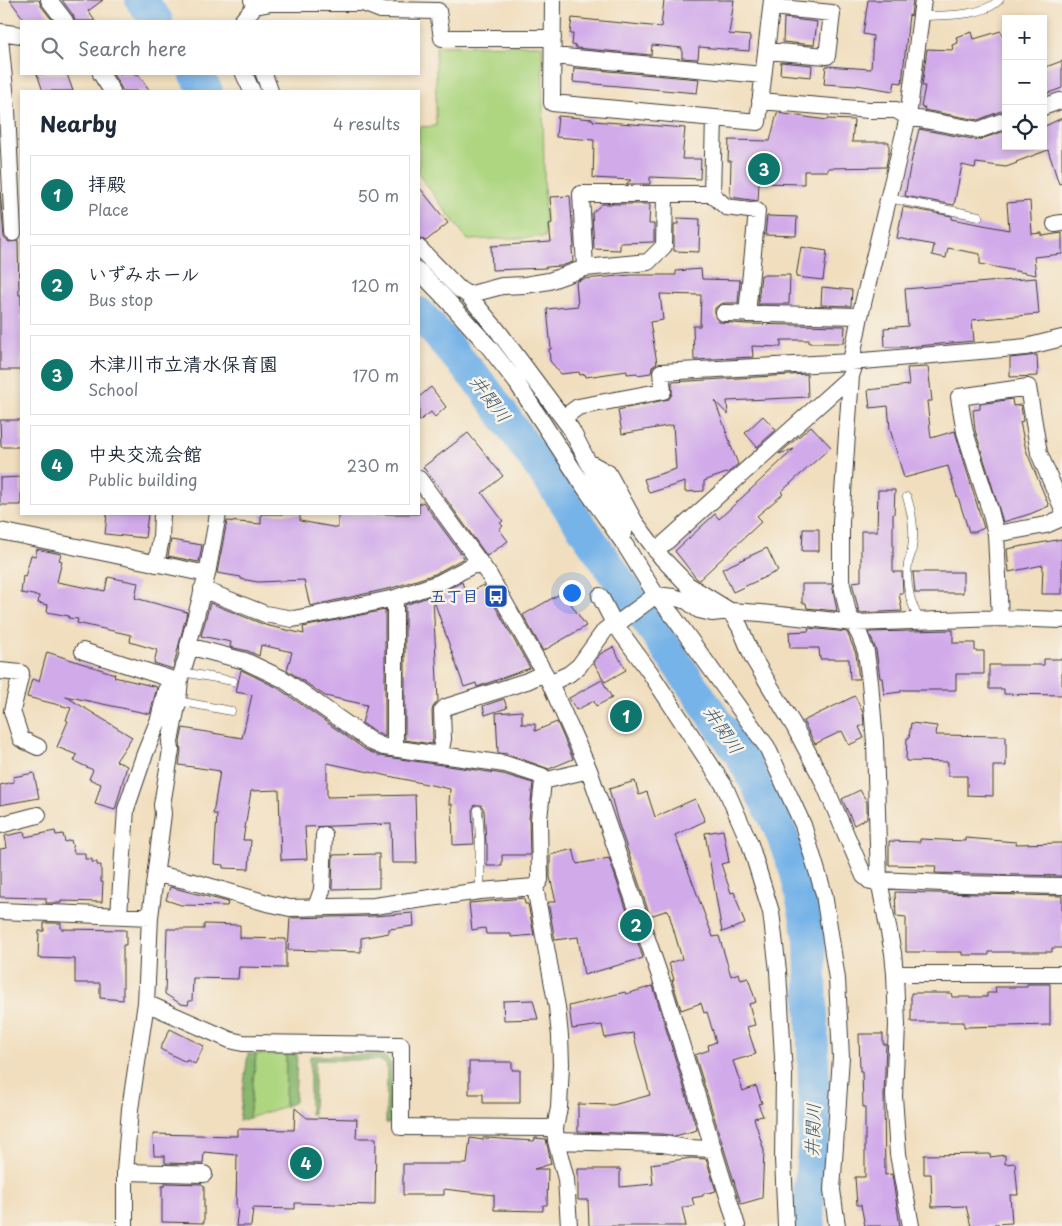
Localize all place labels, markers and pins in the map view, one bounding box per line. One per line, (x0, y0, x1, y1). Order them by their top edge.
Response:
pin: 3 (748, 150, 780, 188)
place label: 五丁目 (430, 583, 478, 607)
bus stop icon: 五丁目 (483, 583, 509, 609)
pin: 1 (610, 697, 642, 735)
pin: 2 (620, 906, 652, 944)
pin: 4 (290, 1144, 322, 1182)

